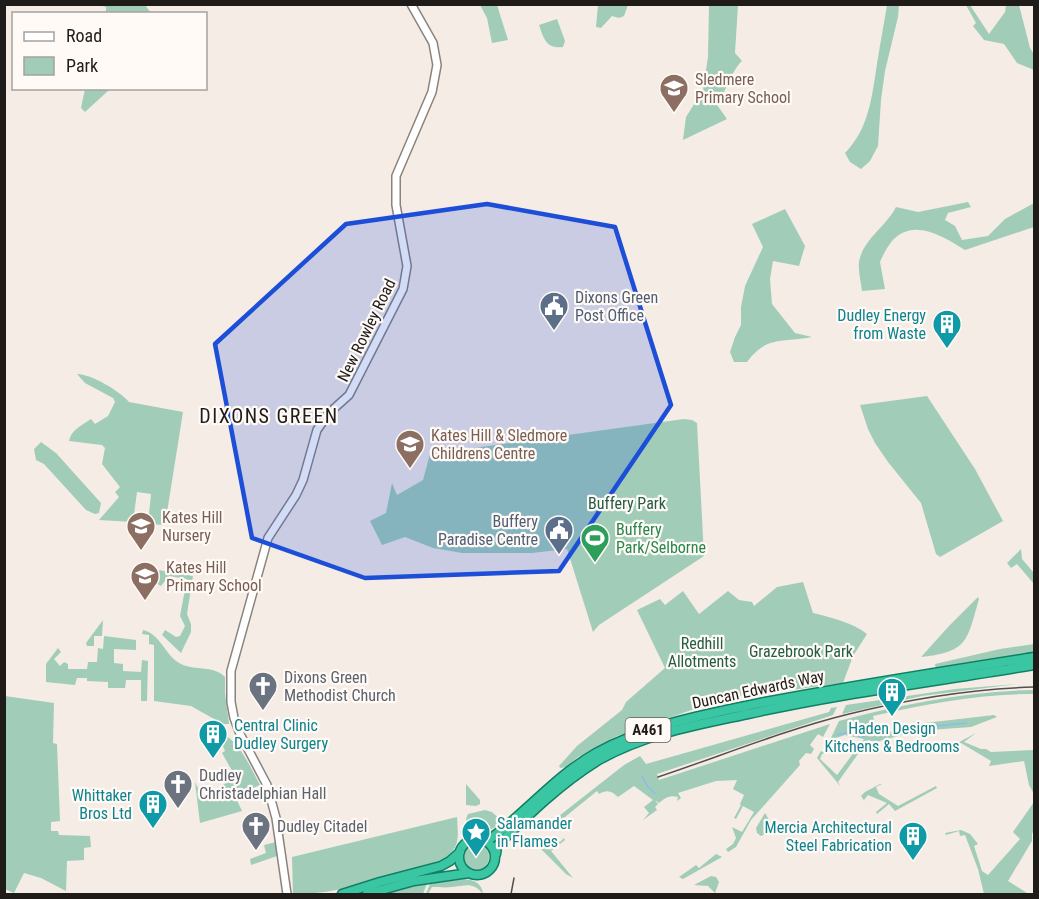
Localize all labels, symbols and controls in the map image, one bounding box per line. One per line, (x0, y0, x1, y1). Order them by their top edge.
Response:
legend (12, 12, 207, 90)
text: Road (66, 25, 102, 46)
text: Park (66, 55, 98, 76)
place label: Sledmere Primary School (695, 70, 791, 107)
school or university icon: Sledmere Primary School (658, 72, 690, 114)
street label: New Rowley Road (333, 276, 400, 385)
place label: Dixons Green Post Office (575, 288, 658, 325)
public building icon: Dixons Green Post Office (538, 290, 570, 332)
place label: Dudley Energy from Waste (837, 306, 926, 343)
building icon: Dudley Energy from Waste (931, 308, 963, 350)
district label: DIXONS GREEN (199, 404, 339, 428)
place label: Kates Hill & Sledmore Childrens Centre (431, 426, 567, 463)
school or university icon: Kates Hill & Sledmore Childrens Centre (394, 428, 426, 470)
park label: Buffery Park (588, 494, 667, 513)
place label: Kates Hill Nursery (162, 508, 223, 545)
school or university icon: Kates Hill Nursery (125, 510, 157, 552)
place label: Buffery Paradise Centre (438, 512, 538, 549)
public building icon: Buffery Paradise Centre (543, 514, 575, 556)
place label: Buffery Park/Selborne (616, 520, 706, 557)
sports icon: Buffery Park/Selborne (579, 522, 611, 564)
place label: Kates Hill Primary School (166, 558, 262, 595)
school or university icon: Kates Hill Primary School (129, 560, 161, 602)
park label: Redhill Allotments (668, 634, 736, 671)
park label: Grazebrook Park (749, 642, 854, 661)
street label: Duncan Edwards Way (690, 666, 826, 713)
place label: Dixons Green Methodist Church (284, 668, 396, 705)
church icon: Dixons Green Methodist Church (247, 670, 279, 712)
building icon: Haden Design Kitchens & Bedrooms (876, 676, 908, 718)
place label: Central Clinic Dudley Surgery (234, 716, 328, 753)
building icon: Central Clinic Dudley Surgery (197, 718, 229, 760)
road number: A461 (626, 718, 670, 742)
place label: Haden Design Kitchens & Bedrooms (824, 719, 960, 756)
place label: Dudley Christadelphian Hall (199, 766, 326, 803)
church icon: Dudley Christadelphian Hall (162, 768, 194, 810)
place label: Whittaker Bros Ltd (72, 786, 132, 823)
building icon: Whittaker Bros Ltd (137, 788, 169, 830)
church icon: Dudley Citadel (240, 810, 272, 852)
place label: Salamander in Flames (497, 814, 572, 851)
place icon: Salamander in Flames (460, 816, 492, 858)
place label: Dudley Citadel (277, 817, 367, 836)
place label: Mercia Architectural Steel Fabrication (765, 818, 892, 855)
building icon: Mercia Architectural Steel Fabrication (897, 820, 929, 862)

